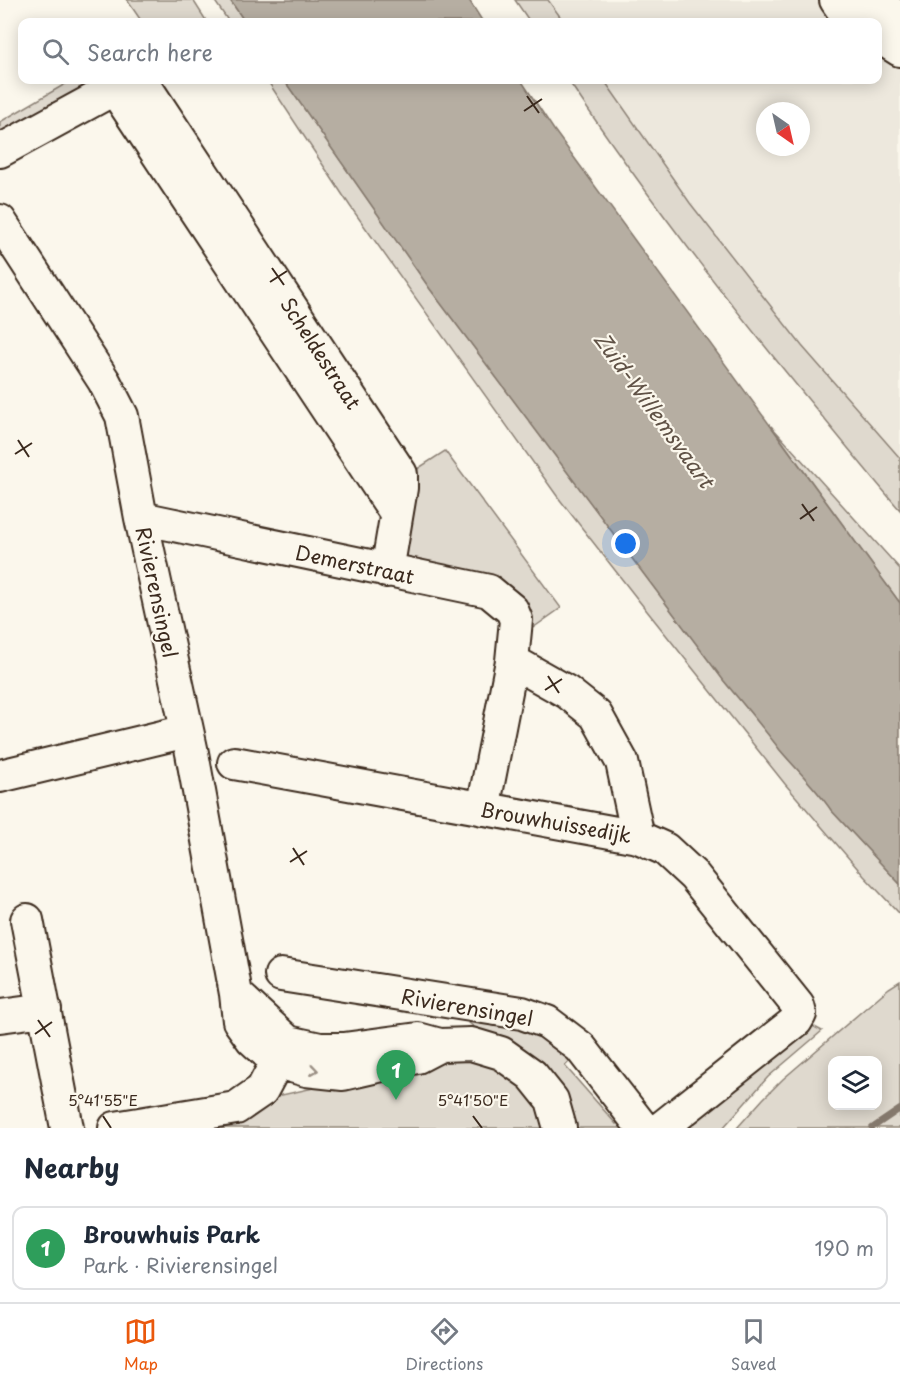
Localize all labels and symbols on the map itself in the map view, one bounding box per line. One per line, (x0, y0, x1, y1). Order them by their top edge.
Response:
north arrow (756, 102, 810, 156)
street label: Scheldestraat (273, 291, 369, 415)
water label: Zuid-Willemsvaart (587, 324, 724, 496)
street label: Rivierensingel (128, 524, 186, 660)
your location (611, 529, 640, 558)
street label: Demerstraat (293, 537, 417, 591)
street label: Brouwhuissedijk (478, 794, 634, 850)
street label: Rivierensingel (399, 981, 535, 1033)
pin: 1 (376, 1050, 416, 1100)
one-way arrow (310, 1064, 319, 1076)
text: 5°41'55"E (68, 1088, 138, 1111)
text: 5°41'50"E (438, 1088, 508, 1111)

